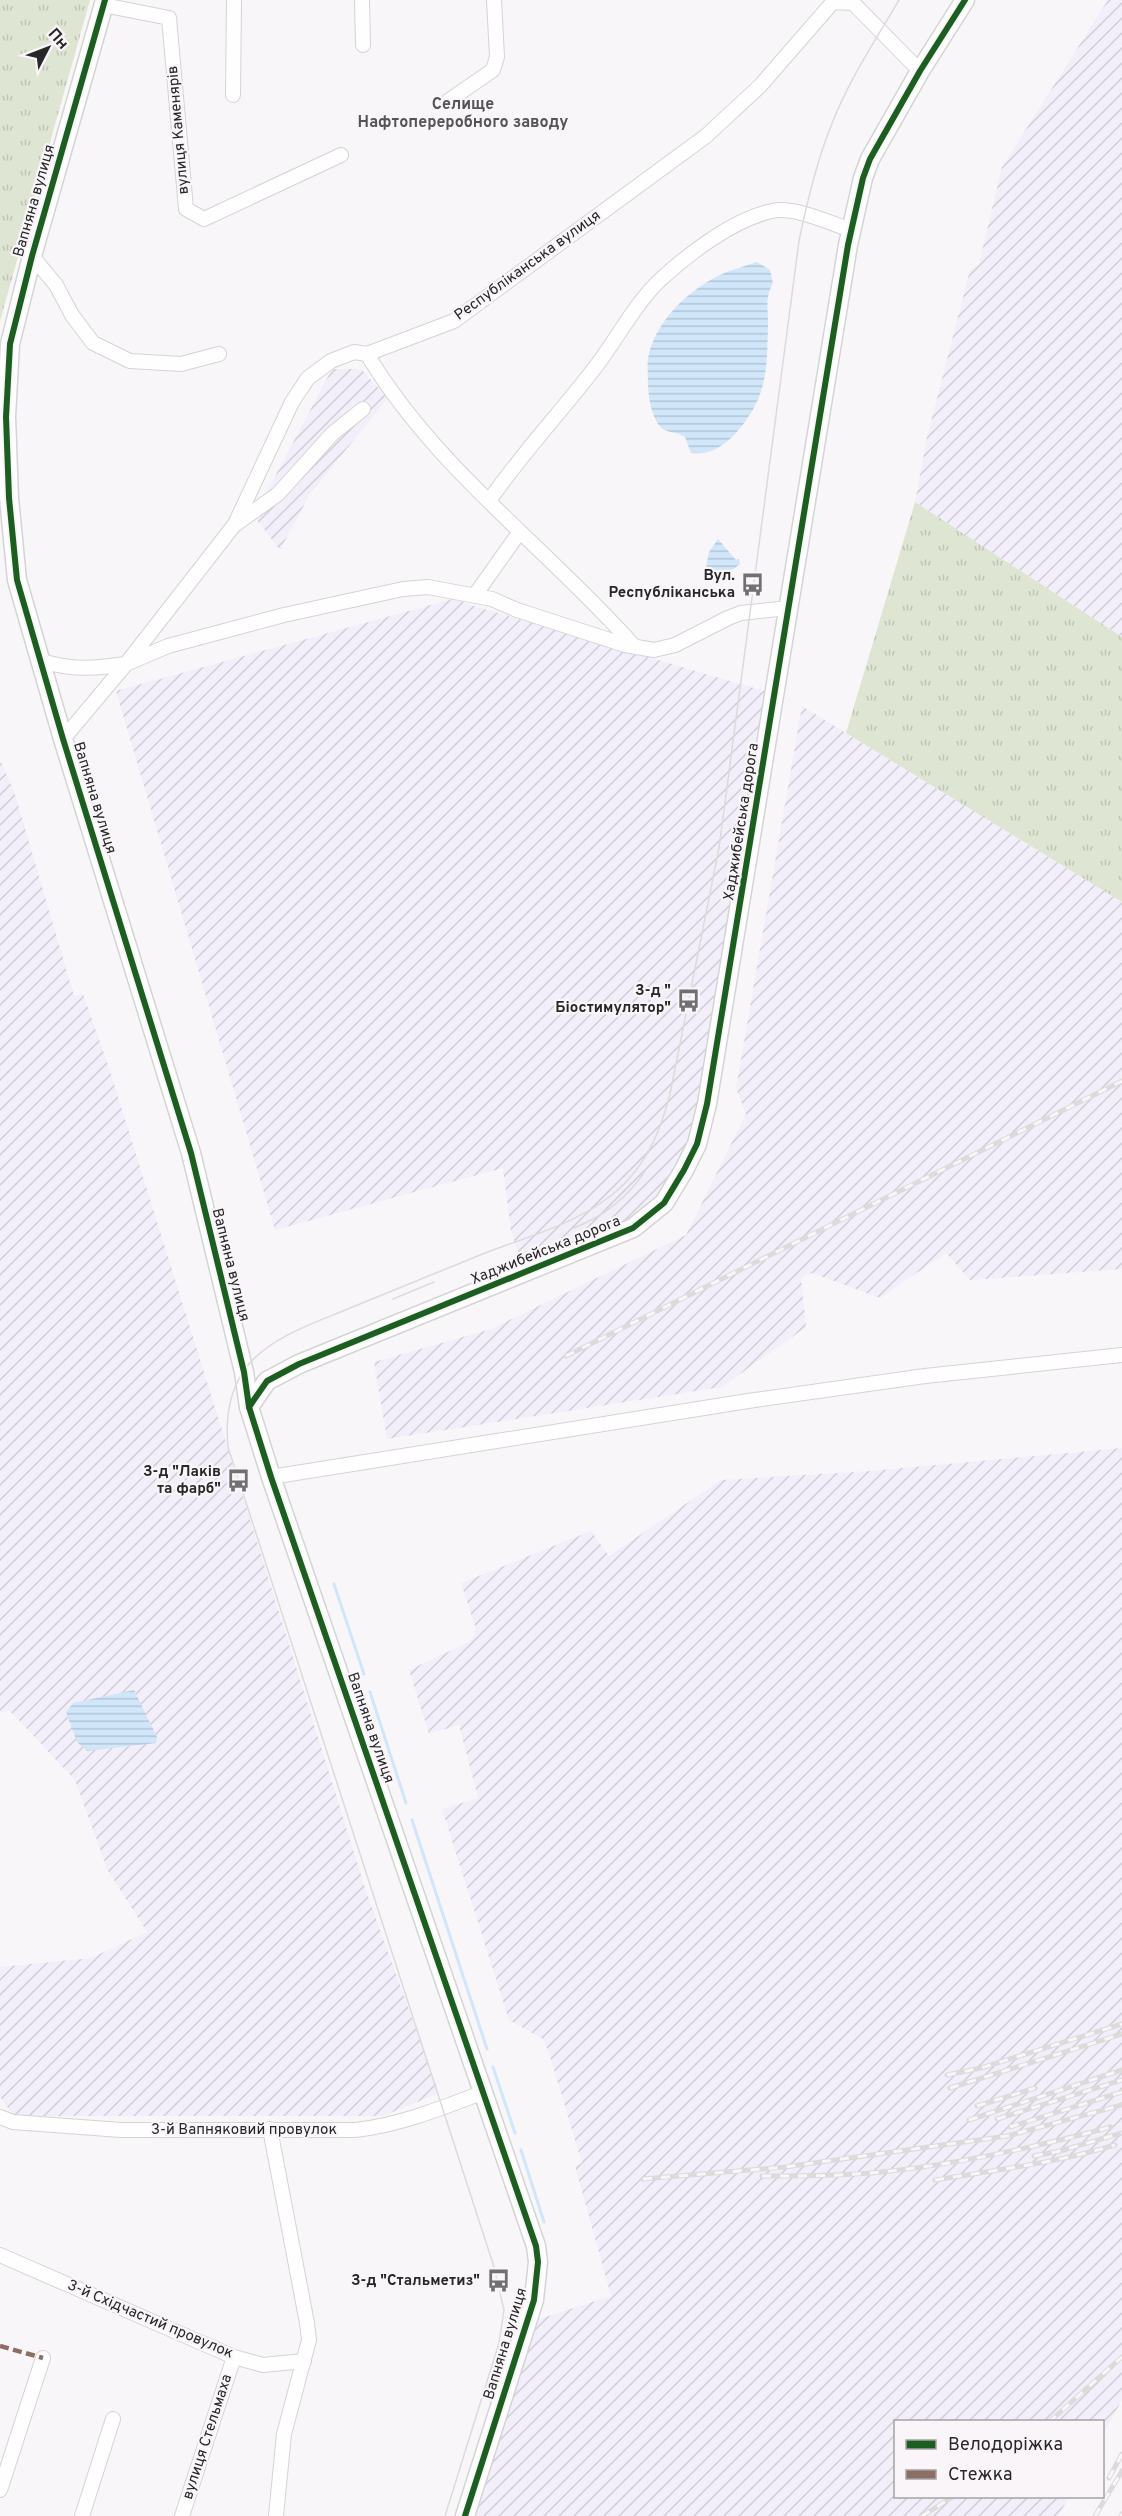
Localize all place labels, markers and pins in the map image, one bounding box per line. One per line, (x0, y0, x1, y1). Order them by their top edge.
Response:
place label: Вул. Республіканська (608, 567, 735, 603)
bus stop icon: Вул. Республіканська (740, 572, 766, 598)
place label: З-д " Біостимулятор" (555, 982, 671, 1018)
bus stop icon: З-д " Біостимулятор" (676, 987, 702, 1013)
place label: З-д "Лаків та фарб" (143, 1463, 221, 1499)
bus stop icon: З-д "Лаків та фарб" (226, 1468, 252, 1494)
bus stop icon: З-д "Стальметиз" (485, 2268, 511, 2294)
place label: З-д "Стальметиз" (351, 2272, 480, 2291)

